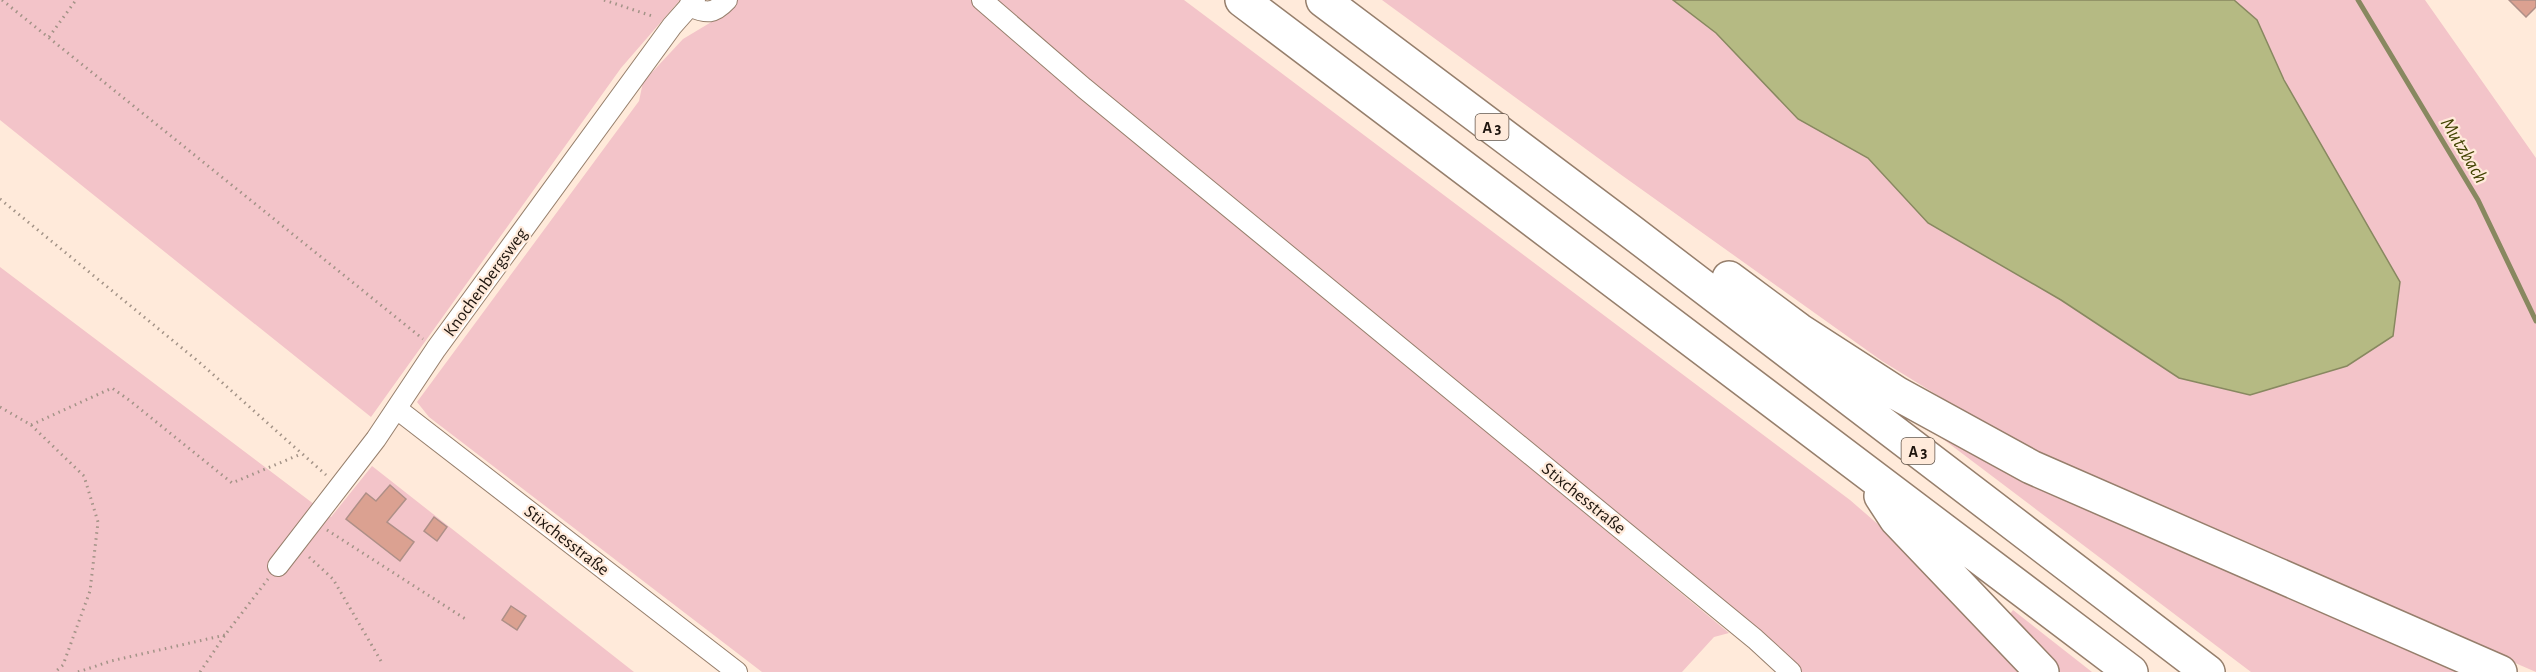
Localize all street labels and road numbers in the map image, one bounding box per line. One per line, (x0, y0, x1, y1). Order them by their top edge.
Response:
road number: A 3 (1476, 114, 1508, 140)
street label: Knochenbergsweg (441, 225, 531, 340)
road number: A 3 (1902, 438, 1934, 464)
street label: Stixchesstraße (1538, 460, 1629, 538)
street label: Stixchesstraße (521, 502, 612, 579)

